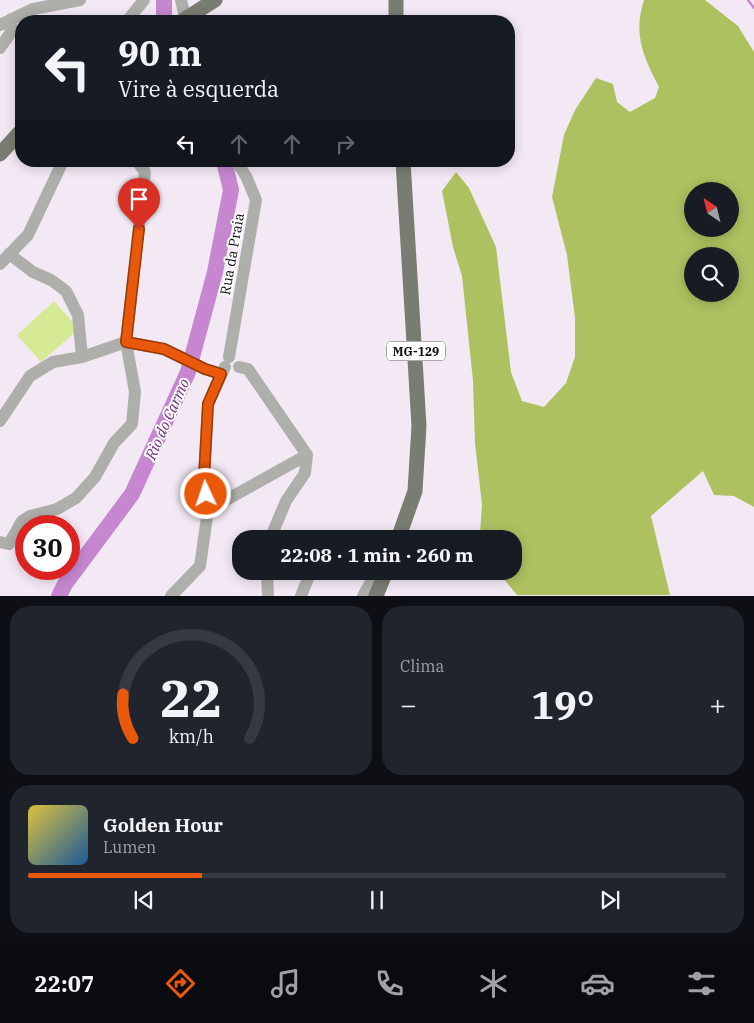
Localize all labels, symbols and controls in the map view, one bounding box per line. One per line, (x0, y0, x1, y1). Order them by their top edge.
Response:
text: 90 m (118, 30, 202, 76)
icon: left (35, 35, 100, 100)
text: Vire à esquerda (118, 74, 279, 103)
icon: left (172, 130, 200, 158)
icon: ahead (225, 130, 253, 158)
icon: ahead (278, 130, 306, 158)
icon: right (331, 130, 359, 158)
pin (118, 178, 160, 229)
north arrow (684, 182, 739, 238)
map controls (684, 182, 739, 302)
icon: arrive (125, 185, 153, 213)
street label: Rua da Praia (216, 211, 248, 296)
button: search (684, 247, 739, 302)
road number: MG-129 (387, 342, 445, 361)
water label: Rio do Carmo (140, 376, 193, 463)
position arrow (179, 467, 231, 519)
speed limit sign: 30 (15, 515, 80, 580)
text: 22:08 · 1 min · 260 m (281, 543, 473, 567)
text: Clima (400, 656, 444, 676)
text: 22 (160, 664, 222, 731)
text: 19° (531, 680, 595, 729)
text: − (400, 686, 417, 723)
text: + (709, 686, 726, 723)
text: km/h (168, 725, 214, 748)
text: Golden Hour (103, 813, 223, 837)
text: Lumen (103, 837, 156, 857)
icon: previous (130, 886, 158, 914)
icon: pause (363, 886, 391, 914)
icon: next (596, 886, 624, 914)
icon: directions (163, 966, 198, 1001)
icon: music (268, 966, 303, 1001)
icon: phone (372, 966, 407, 1001)
icon: climate (476, 966, 511, 1001)
icon: car (580, 966, 615, 1001)
icon: filters (684, 966, 719, 1001)
text: 22:07 (35, 969, 94, 998)

